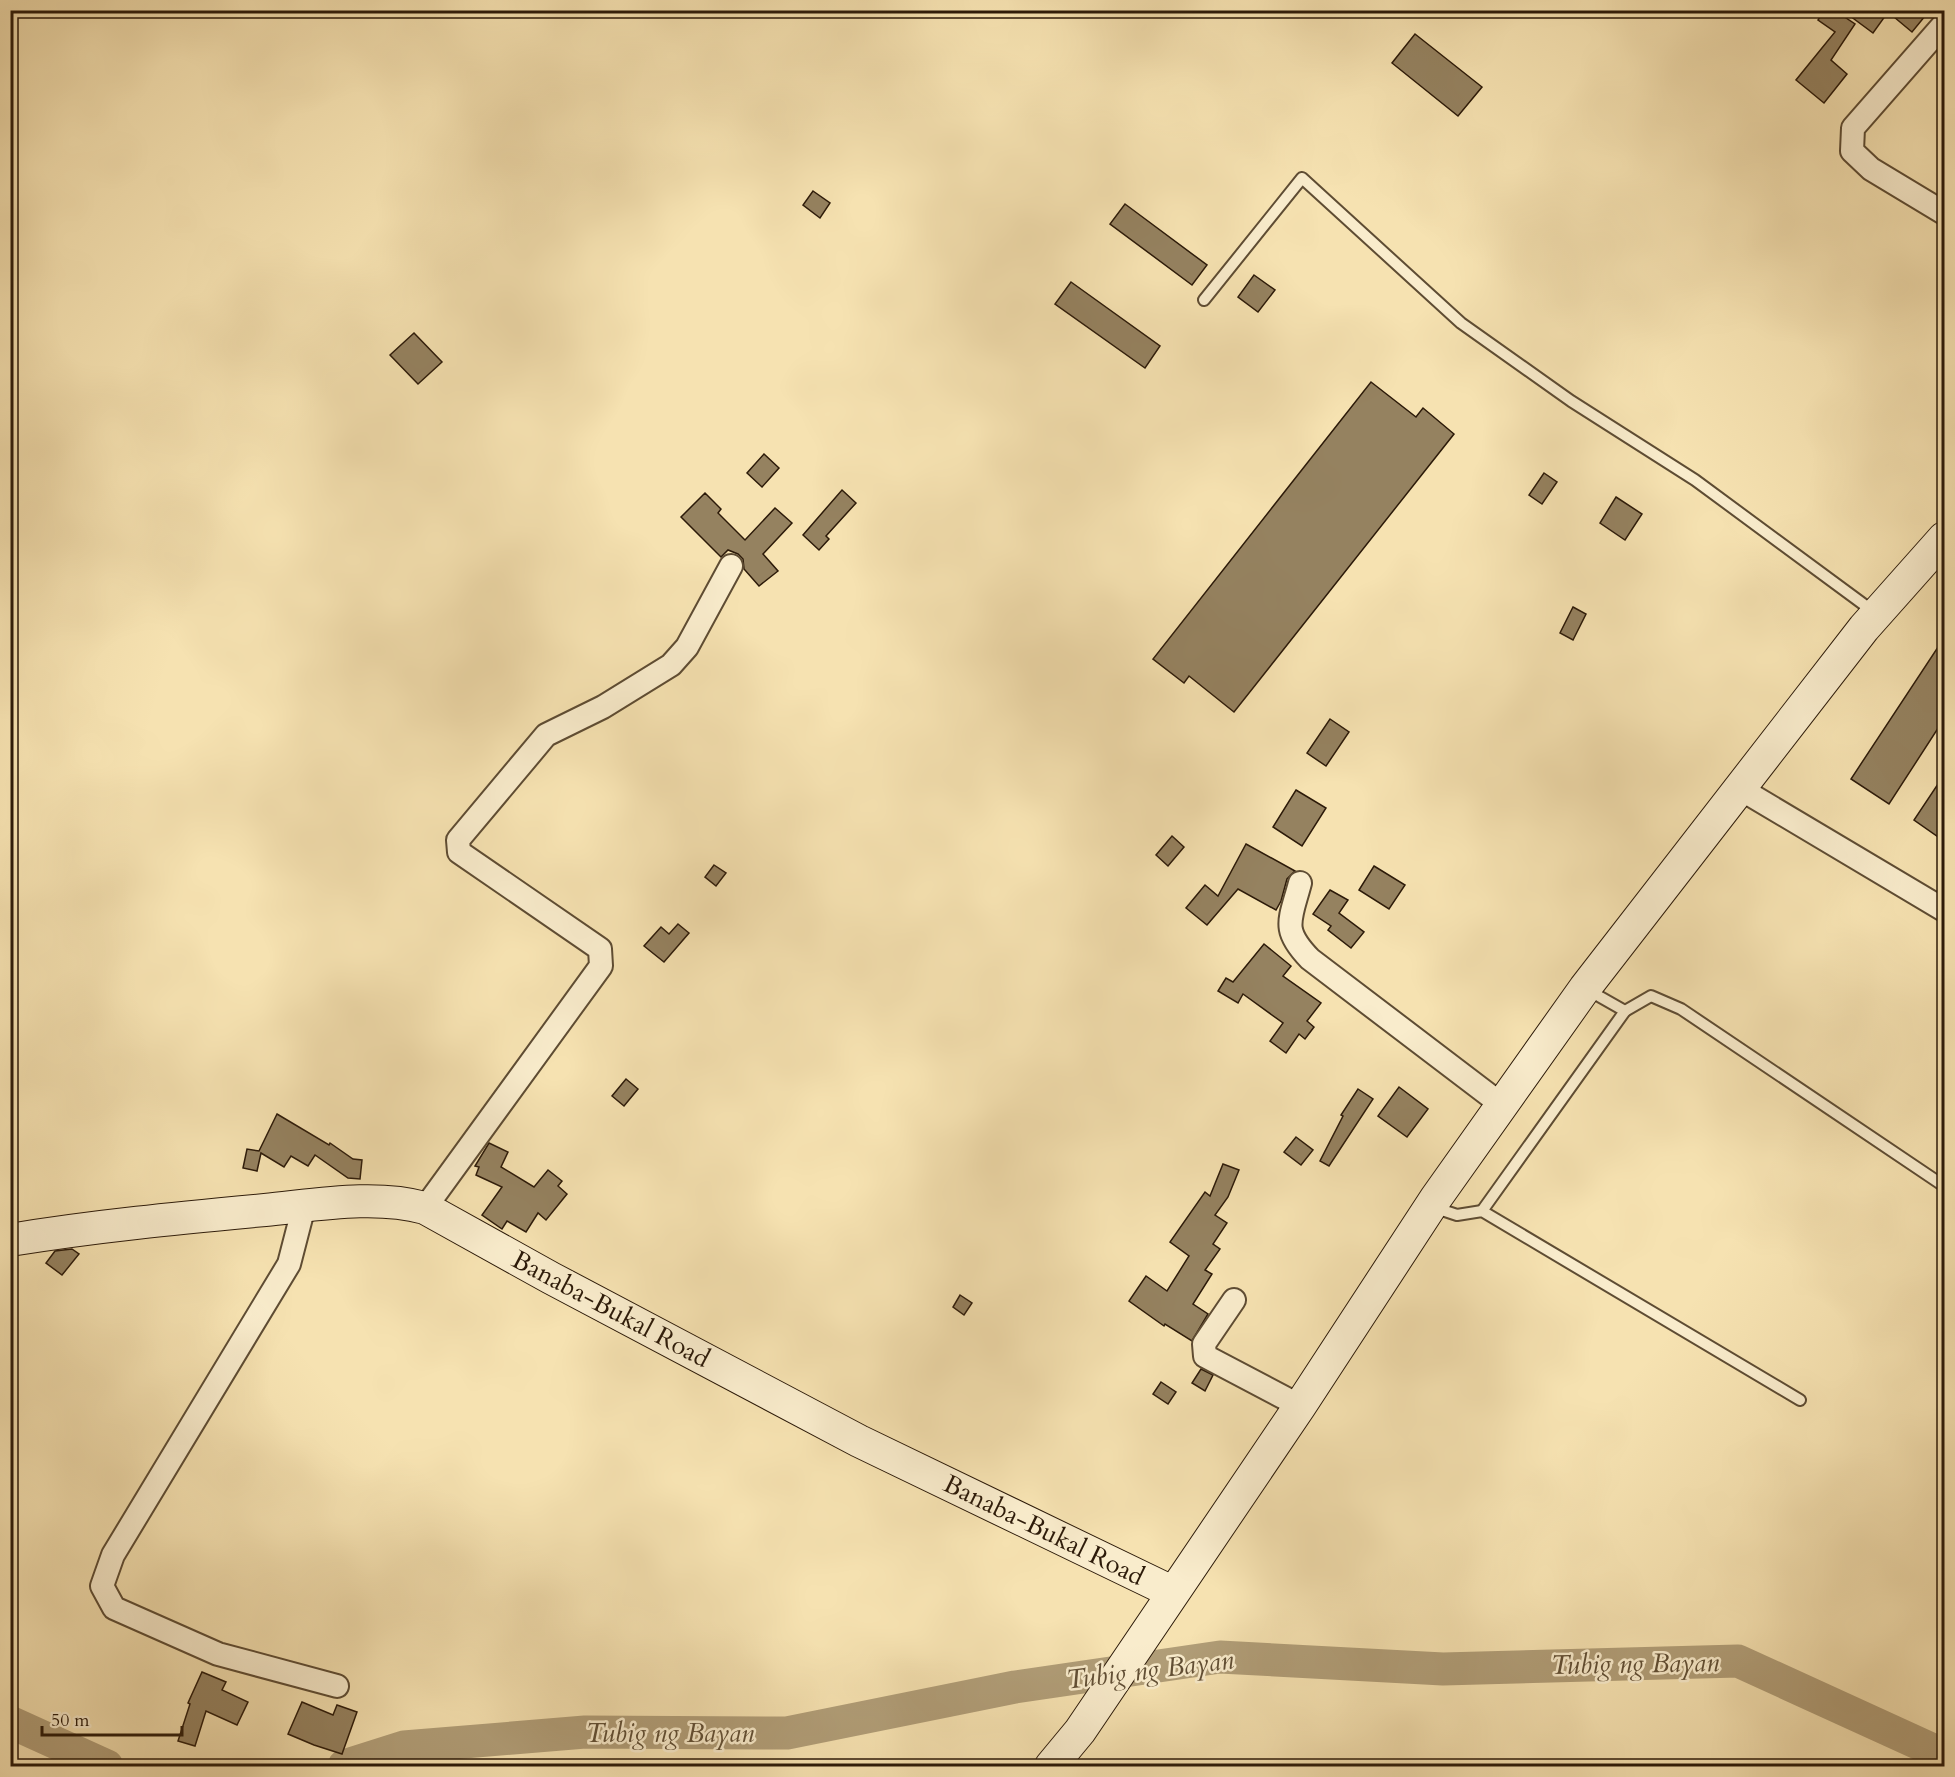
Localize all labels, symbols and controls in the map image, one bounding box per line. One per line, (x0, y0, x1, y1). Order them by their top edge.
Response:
street label: Banaba-Bukal Road (506, 1242, 716, 1376)
street label: Banaba-Bukal Road (938, 1466, 1150, 1594)
water label: Tubig ng Bayan (1064, 1641, 1236, 1699)
water label: Tubig ng Bayan (1550, 1644, 1720, 1684)
scale bar (42, 1699, 182, 1737)
text: 50 m (51, 1708, 90, 1733)
water label: Tubig ng Bayan (586, 1715, 754, 1752)

